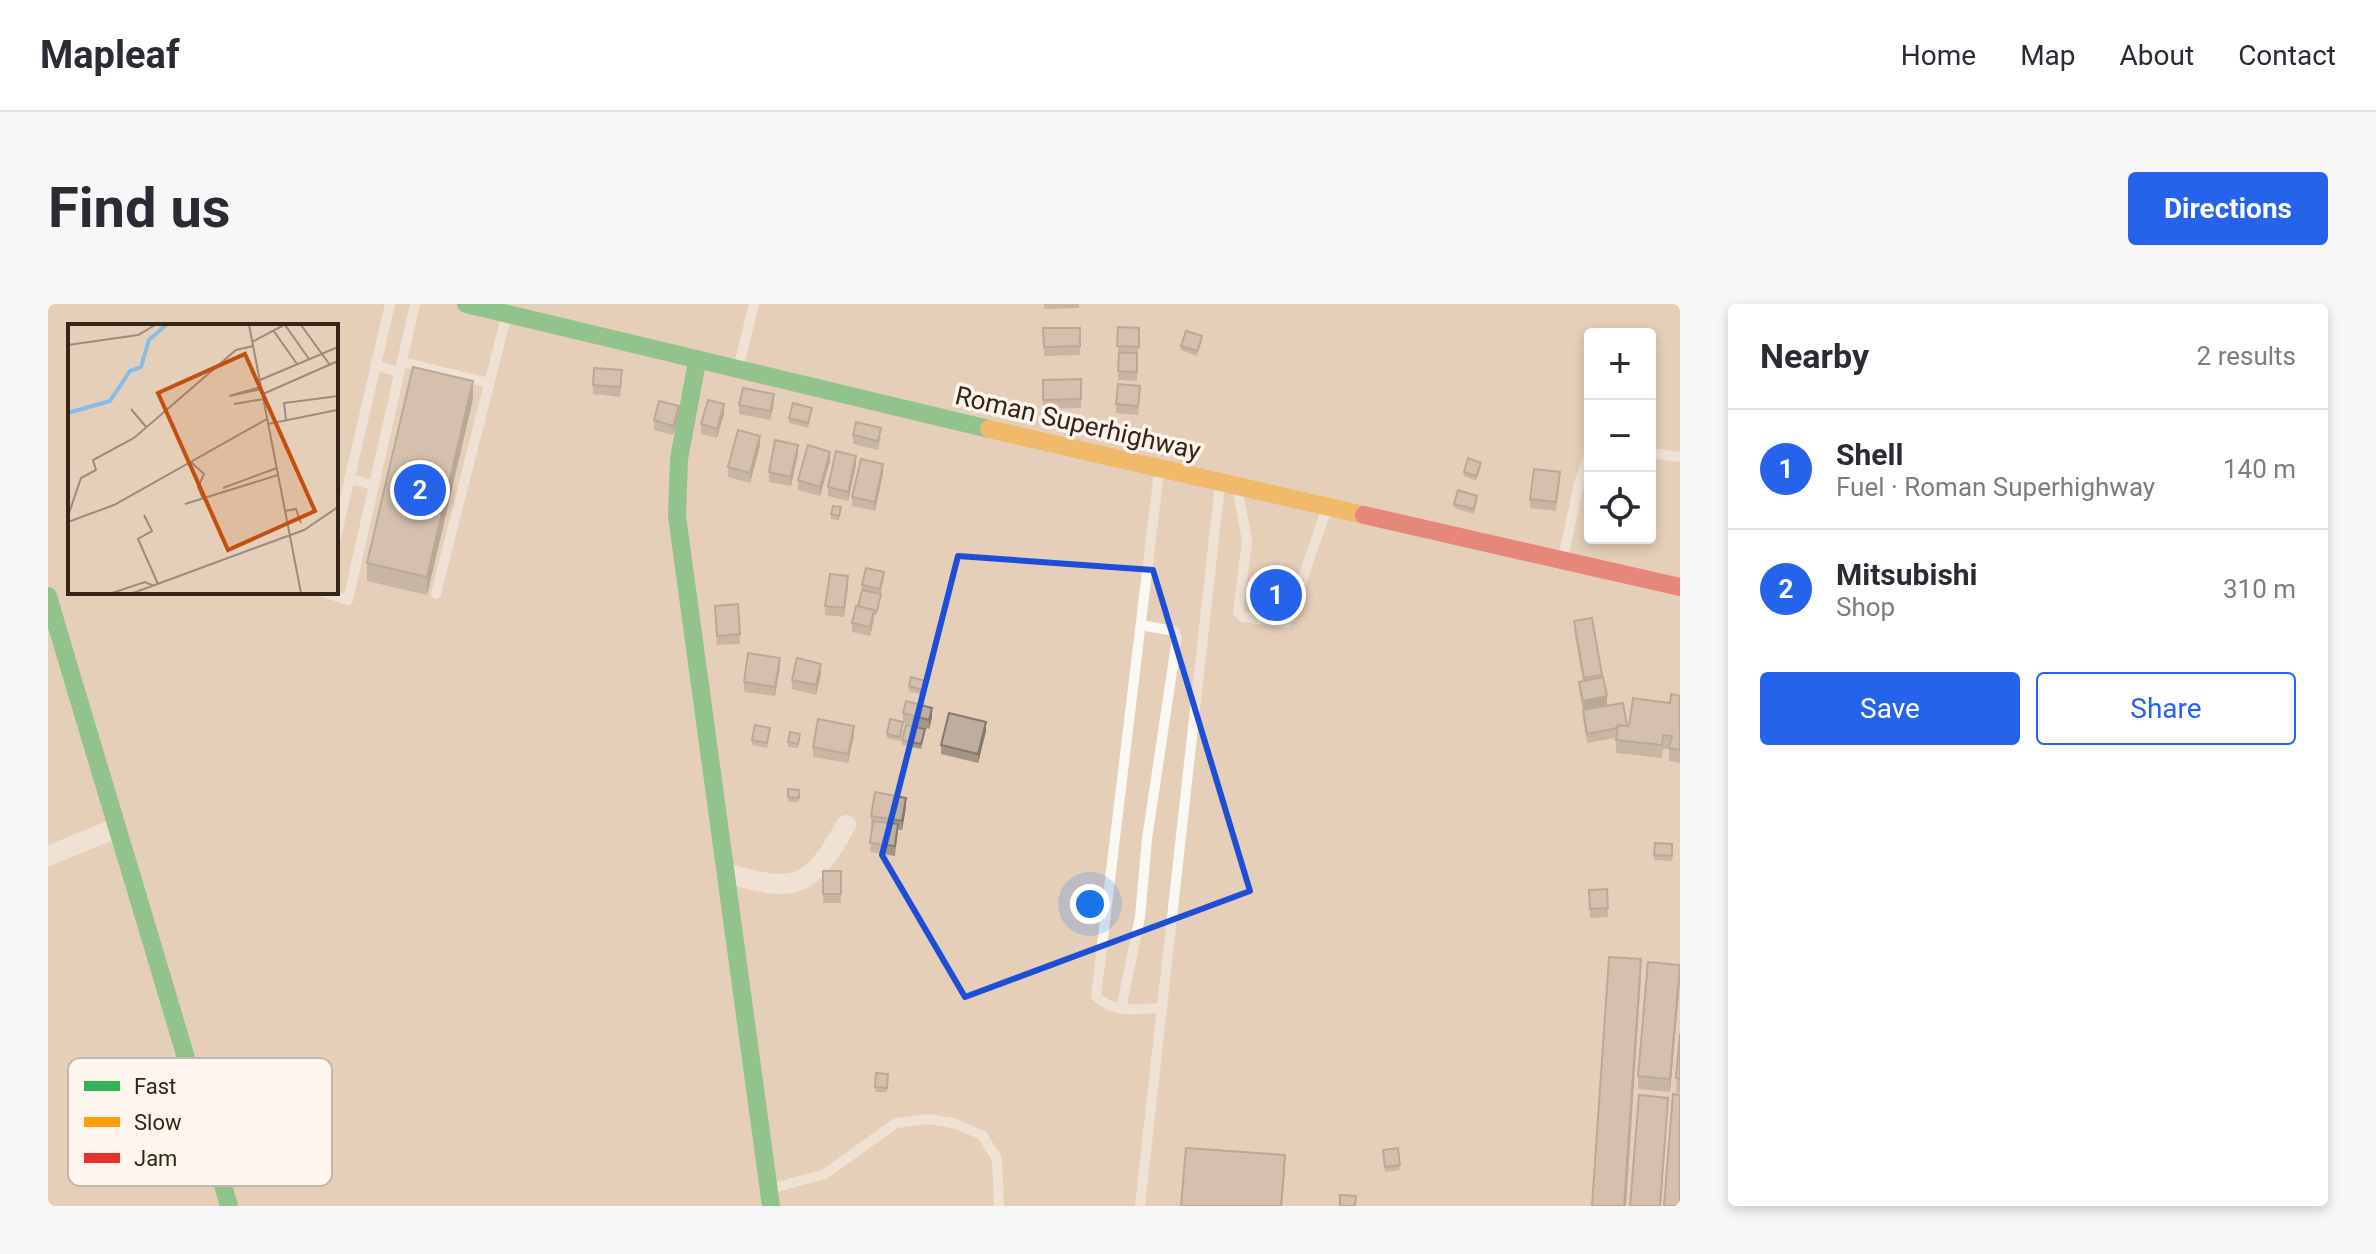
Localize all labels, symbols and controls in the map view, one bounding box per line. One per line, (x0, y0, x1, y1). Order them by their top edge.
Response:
text: Mapleaf (40, 33, 180, 77)
text: Home (1901, 39, 1976, 72)
text: Map (2020, 39, 2076, 72)
text: About (2120, 39, 2194, 72)
text: Contact (2238, 39, 2336, 72)
button: Directions (2128, 172, 2328, 245)
text: Find us (48, 175, 231, 241)
inset map (68, 324, 338, 594)
map controls (1584, 328, 1656, 544)
button: + (1584, 328, 1656, 400)
text: Nearby (1760, 336, 1869, 376)
text: 2 results (2197, 341, 2296, 371)
street label: Roman Superhighway (952, 380, 1204, 466)
button: − (1584, 400, 1656, 472)
text: Shell (1836, 437, 1903, 472)
text: 1 (1779, 454, 1793, 484)
text: 140 m (2223, 454, 2296, 484)
pin: 2 (394, 460, 446, 520)
button: locate (1584, 472, 1656, 544)
text: Fuel · Roman Superhighway (1836, 472, 2155, 502)
text: Mitsubishi (1836, 557, 1978, 592)
pin: 1 (1250, 565, 1302, 625)
text: 2 (1779, 574, 1793, 604)
text: 310 m (2223, 574, 2296, 604)
text: Shop (1836, 592, 1895, 622)
button: Save (1760, 672, 2020, 745)
button: Share (2036, 672, 2296, 745)
your location (1070, 884, 1110, 924)
legend (68, 1058, 332, 1186)
text: Fast (134, 1074, 176, 1099)
text: Slow (134, 1110, 182, 1135)
text: Jam (134, 1146, 177, 1171)

